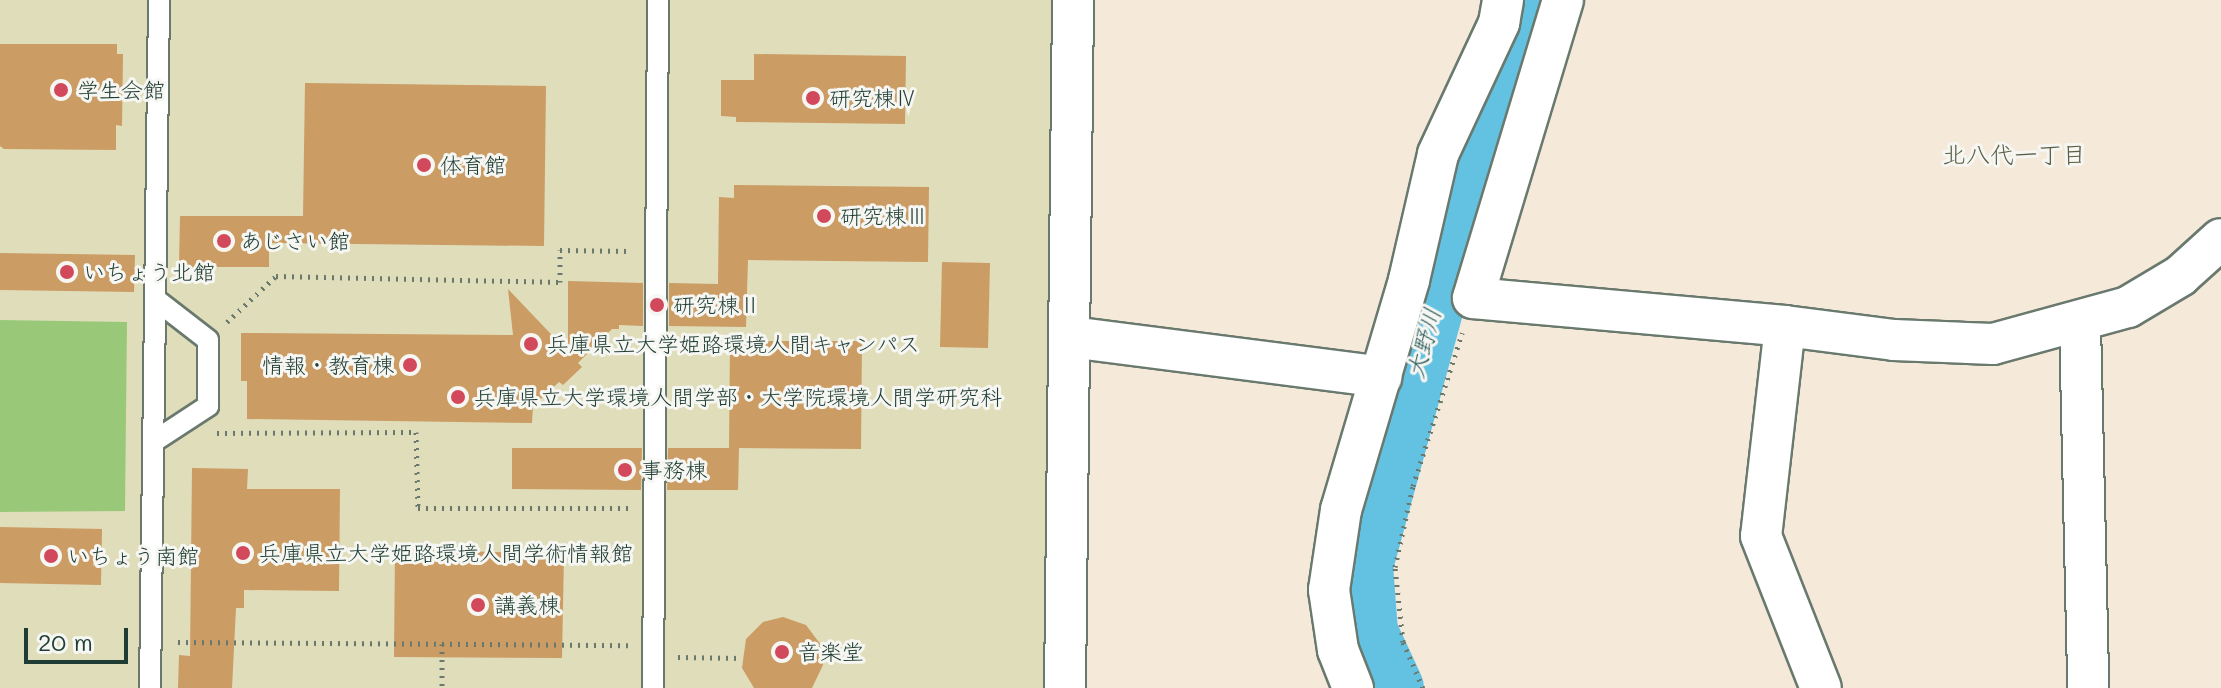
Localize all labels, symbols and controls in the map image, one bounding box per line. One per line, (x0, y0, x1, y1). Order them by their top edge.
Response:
place label: 学生会館 (77, 77, 165, 103)
marker: 学生会館 (52, 81, 70, 99)
place label: 研究棟Ⅳ (829, 85, 917, 111)
marker: 研究棟Ⅳ (804, 89, 822, 107)
district label: 北八代一丁目 (1942, 140, 2086, 168)
place label: 体育館 (440, 152, 506, 178)
marker: 体育館 (415, 156, 433, 174)
place label: 研究棟Ⅲ (840, 203, 928, 229)
marker: 研究棟Ⅲ (815, 207, 833, 225)
place label: あじさい館 (240, 228, 350, 254)
marker: あじさい館 (215, 232, 233, 250)
place label: いちょう北館 (83, 259, 215, 285)
marker: いちょう北館 (58, 263, 76, 281)
place label: 研究棟Ⅱ (673, 292, 761, 318)
marker: 研究棟Ⅱ (648, 296, 666, 314)
water label: 大野川 (1400, 304, 1446, 382)
place label: 兵庫県立大学姫路環境人間キャンパス (547, 331, 921, 357)
marker: 兵庫県立大学姫路環境人間キャンパス (522, 335, 540, 353)
place label: 情報・教育棟 (262, 352, 394, 378)
marker: 情報・教育棟 (401, 356, 419, 374)
place label: 兵庫県立大学環境人間学部・大学院環境人間学研究科 (474, 384, 1002, 410)
marker: 兵庫県立大学環境人間学部・大学院環境人間学研究科 (449, 388, 467, 406)
place label: 事務棟 (641, 457, 707, 483)
marker: 事務棟 (616, 461, 634, 479)
place label: 兵庫県立大学姫路環境人間学術情報館 (259, 540, 633, 566)
place label: いちょう南館 (67, 543, 199, 569)
marker: 兵庫県立大学姫路環境人間学術情報館 (234, 544, 252, 562)
marker: いちょう南館 (42, 547, 60, 565)
place label: 講義棟 (494, 592, 560, 618)
marker: 講義棟 (469, 596, 487, 614)
scale bar (28, 612, 132, 662)
text: 20 m (38, 626, 93, 657)
place label: 音楽堂 (798, 639, 864, 665)
marker: 音楽堂 (773, 643, 791, 661)

